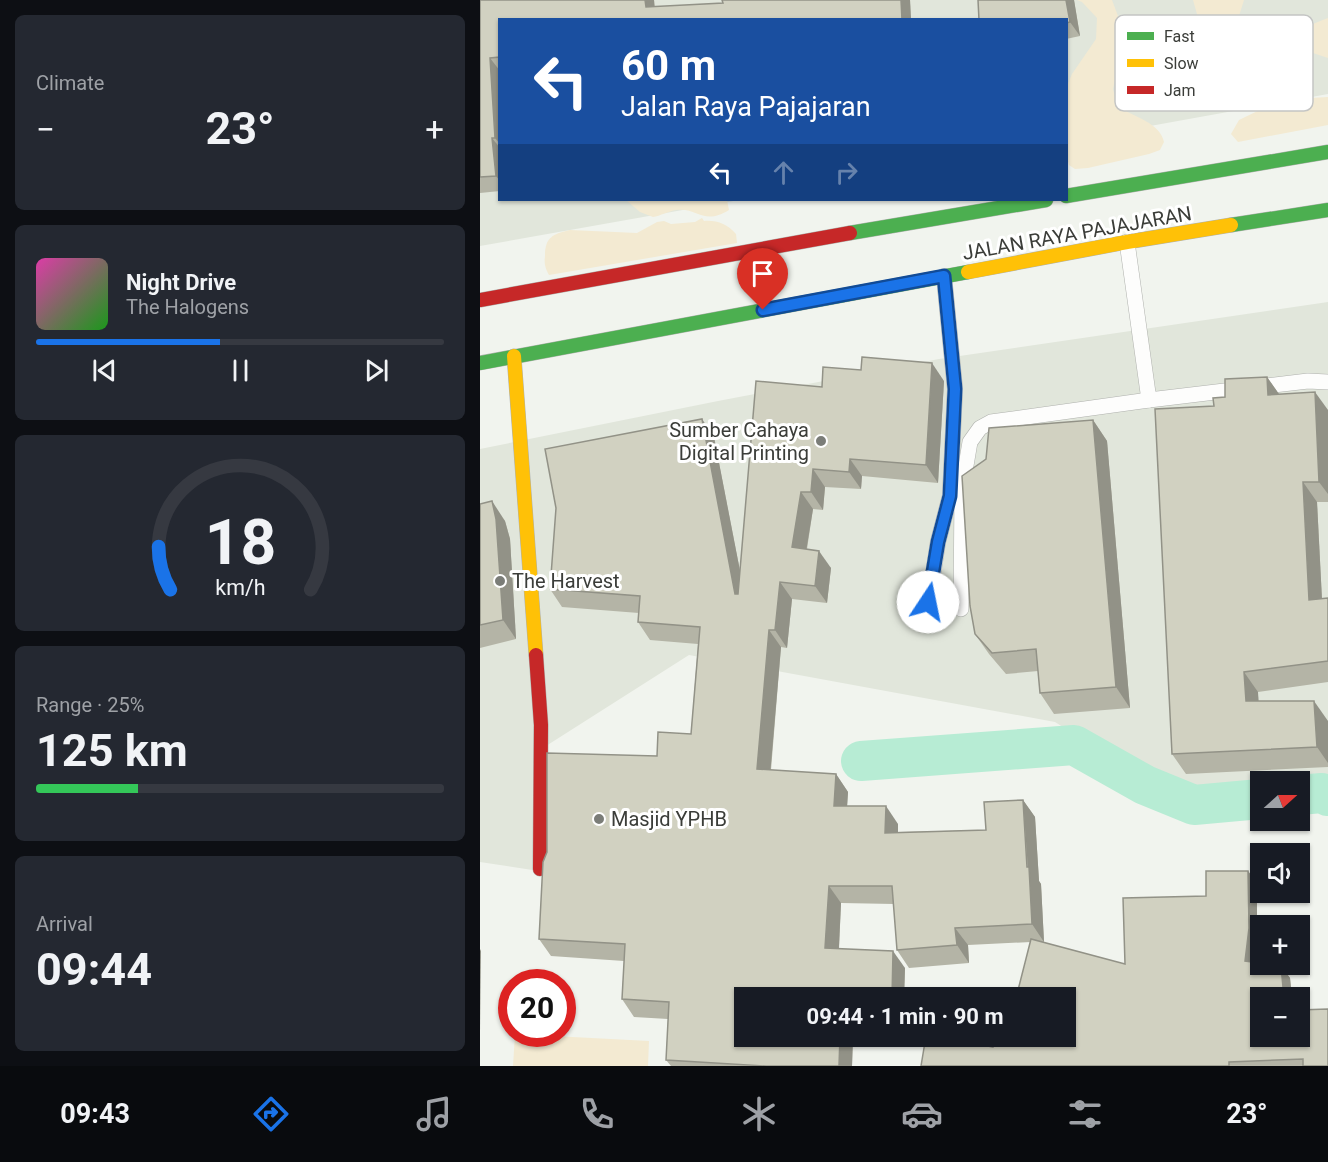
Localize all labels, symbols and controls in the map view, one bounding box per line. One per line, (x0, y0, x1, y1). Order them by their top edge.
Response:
legend (1115, 15, 1313, 111)
text: Fast (1164, 27, 1195, 46)
text: 60 m (621, 41, 716, 90)
icon: left (522, 42, 600, 120)
text: Slow (1164, 54, 1199, 73)
text: Climate (36, 71, 104, 95)
text: Jam (1164, 81, 1196, 100)
text: Jalan Raya Pajajaran (621, 91, 871, 123)
text: 23° (205, 102, 275, 155)
text: − (36, 110, 55, 149)
text: + (425, 110, 444, 149)
icon: left (704, 156, 737, 189)
icon: ahead (767, 156, 800, 189)
icon: right (830, 156, 863, 189)
street label: JALAN RAYA PAJAJARAN (961, 201, 1193, 265)
pin (737, 248, 788, 310)
icon: arrive (746, 257, 779, 290)
text: Night Drive (126, 270, 236, 295)
text: The Halogens (126, 295, 249, 319)
icon: previous (88, 354, 121, 387)
icon: pause (224, 354, 257, 387)
icon: next (360, 354, 393, 387)
place label: Sumber Cahaya Digital Printing (669, 418, 809, 465)
marker: Sumber Cahaya Digital Printing (814, 434, 828, 448)
text: 18 (204, 506, 276, 579)
place label: The Harvest (512, 569, 620, 593)
position arrow (896, 570, 960, 634)
marker: The Harvest (493, 574, 507, 588)
text: km/h (215, 575, 265, 600)
text: Range · 25% (36, 693, 144, 717)
text: 125 km (36, 724, 188, 777)
north arrow (1250, 771, 1310, 831)
map controls (1250, 771, 1310, 1047)
place label: Masjid YPHB (611, 807, 727, 831)
marker: Masjid YPHB (592, 812, 606, 826)
button: sound (1250, 843, 1310, 903)
text: Arrival (36, 912, 93, 936)
button: + (1250, 915, 1310, 975)
text: 09:44 (36, 943, 152, 996)
speed limit sign: 20 (498, 969, 576, 1047)
button: − (1250, 987, 1310, 1047)
text: 09:44 · 1 min · 90 m (807, 1004, 1003, 1029)
icon: directions (250, 1093, 292, 1135)
icon: music (413, 1093, 455, 1135)
icon: phone (576, 1093, 618, 1135)
icon: climate (738, 1093, 780, 1135)
icon: car (901, 1093, 943, 1135)
icon: filters (1064, 1093, 1106, 1135)
text: 09:43 (60, 1098, 130, 1130)
text: 23° (1226, 1098, 1268, 1130)

